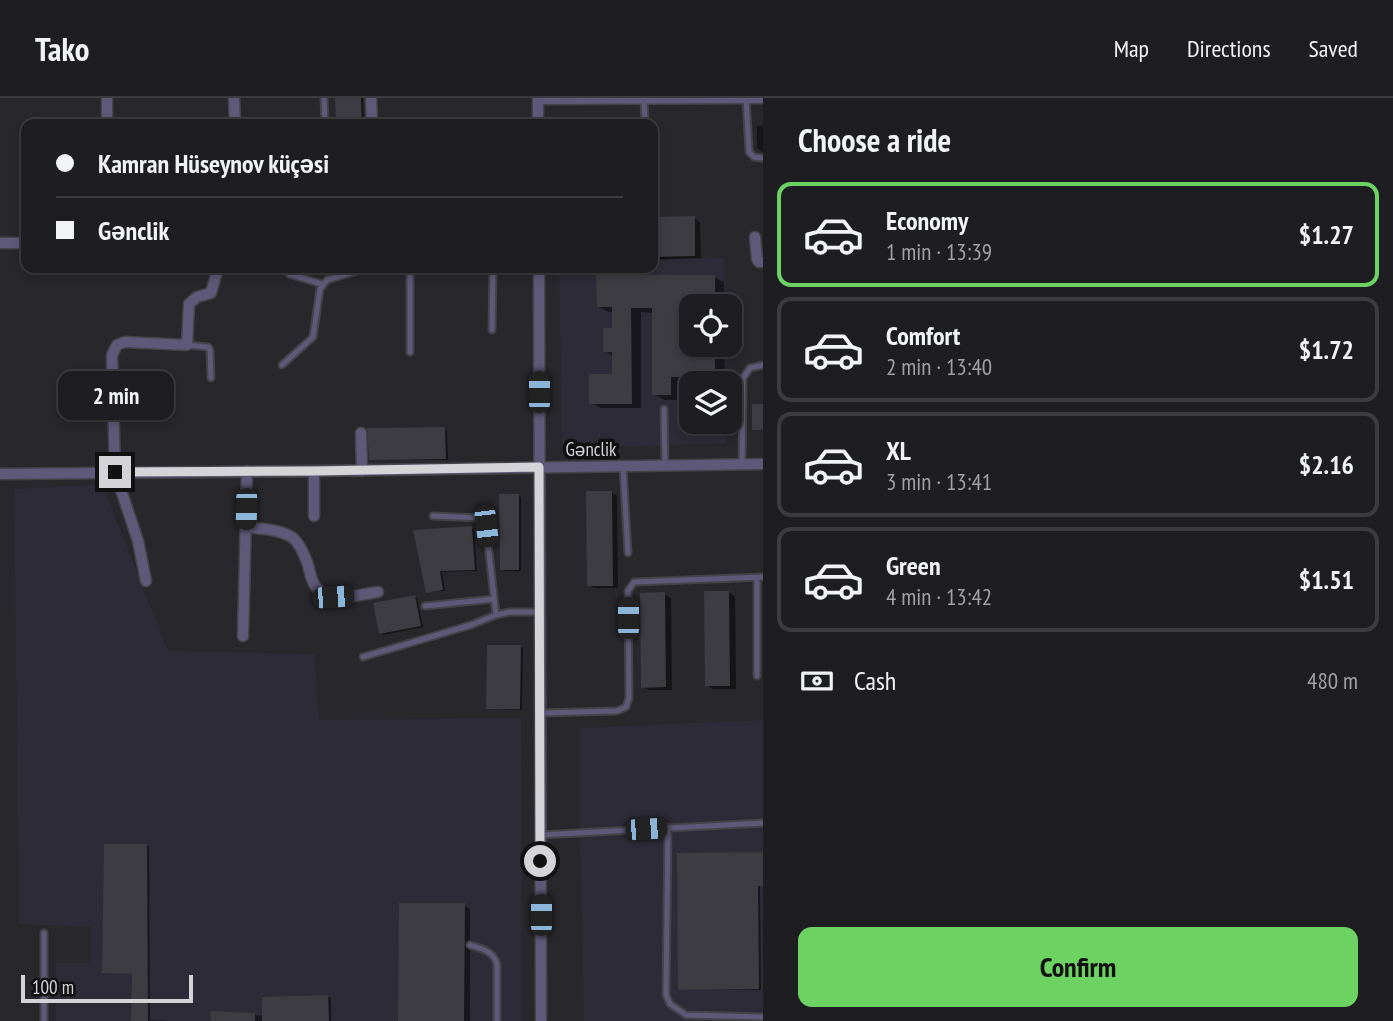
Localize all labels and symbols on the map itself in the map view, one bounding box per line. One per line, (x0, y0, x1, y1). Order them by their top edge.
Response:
callout: 2 min (57, 370, 173, 420)
car (529, 371, 550, 413)
street label: Gənclik (566, 437, 617, 461)
route end (99, 456, 131, 488)
car (236, 488, 257, 530)
car (474, 504, 499, 548)
car (312, 585, 355, 609)
car (618, 597, 639, 639)
car (625, 817, 668, 841)
route start (524, 845, 556, 877)
car (531, 894, 552, 936)
scale bar (21, 972, 192, 1004)

